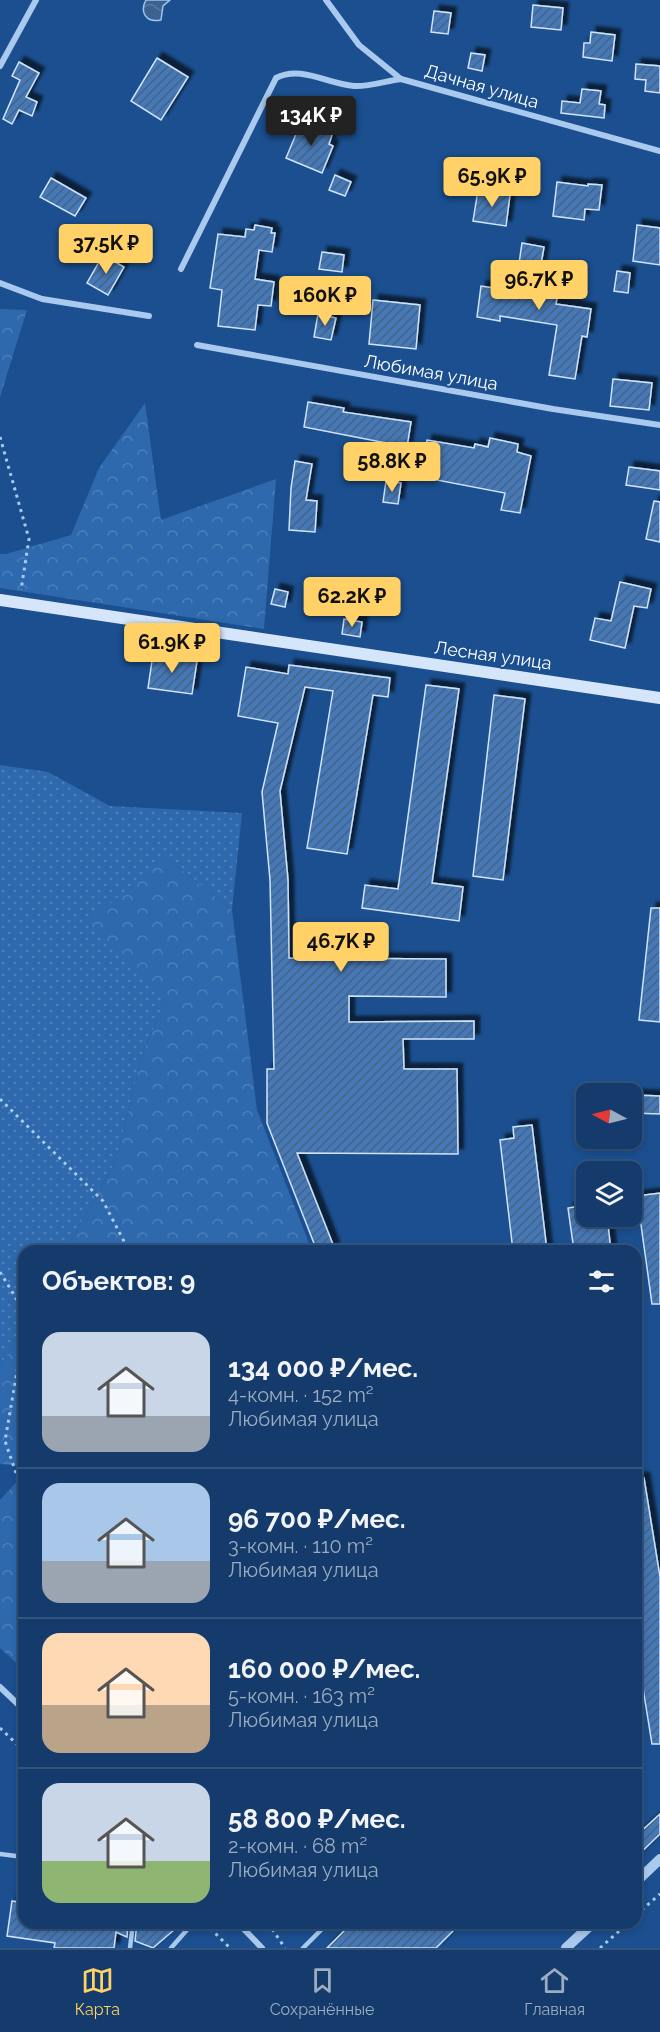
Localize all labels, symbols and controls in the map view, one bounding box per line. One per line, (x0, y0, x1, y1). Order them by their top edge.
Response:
street label: Дачная улица (423, 60, 541, 112)
pin: 134K ₽ (262, 96, 360, 147)
text: 134K ₽ (280, 103, 342, 127)
pin: 65.9K ₽ (437, 157, 547, 208)
text: 65.9K ₽ (457, 164, 527, 188)
pin: 37.5K ₽ (51, 224, 161, 275)
text: 37.5K ₽ (73, 231, 139, 255)
pin: 96.7K ₽ (484, 260, 594, 311)
text: 96.7K ₽ (505, 267, 573, 291)
pin: 160K ₽ (276, 276, 374, 327)
text: 160K ₽ (293, 283, 357, 307)
street label: Любимая улица (362, 350, 500, 394)
pin: 58.8K ₽ (337, 442, 447, 493)
text: 58.8K ₽ (357, 449, 427, 473)
pin: 62.2K ₽ (297, 577, 407, 628)
text: 62.2K ₽ (318, 584, 386, 608)
pin: 61.9K ₽ (117, 623, 227, 674)
text: 61.9K ₽ (138, 630, 206, 654)
street label: Лесная улица (433, 636, 553, 674)
pin: 46.7K ₽ (286, 922, 396, 973)
text: 46.7K ₽ (307, 929, 375, 953)
north arrow (576, 1083, 642, 1149)
map controls (576, 1083, 642, 1227)
button: layers (576, 1161, 642, 1227)
icon: filters (585, 1265, 618, 1298)
text: Объектов: 9 (42, 1266, 195, 1296)
text: 134 000 ₽/мес. (228, 1353, 418, 1383)
icon: home (90, 1356, 162, 1428)
text: 4-комн. · 152 m² (228, 1383, 374, 1407)
text: Любимая улица (228, 1407, 379, 1431)
text: 96 700 ₽/мес. (228, 1504, 406, 1534)
icon: home (90, 1507, 162, 1579)
text: 3-комн. · 110 m² (228, 1534, 373, 1558)
text: Любимая улица (228, 1558, 379, 1582)
text: 160 000 ₽/мес. (228, 1654, 420, 1684)
icon: home (90, 1657, 162, 1729)
text: 5-комн. · 163 m² (228, 1684, 375, 1708)
text: Любимая улица (228, 1708, 379, 1732)
text: 58 800 ₽/мес. (228, 1804, 406, 1834)
icon: home (90, 1807, 162, 1879)
text: 2-комн. · 68 m² (228, 1834, 367, 1858)
text: Любимая улица (228, 1858, 379, 1882)
tab: Карта (75, 1964, 120, 2019)
tab: Сохранённые (270, 1964, 374, 2019)
tab: Главная (524, 1964, 585, 2019)

